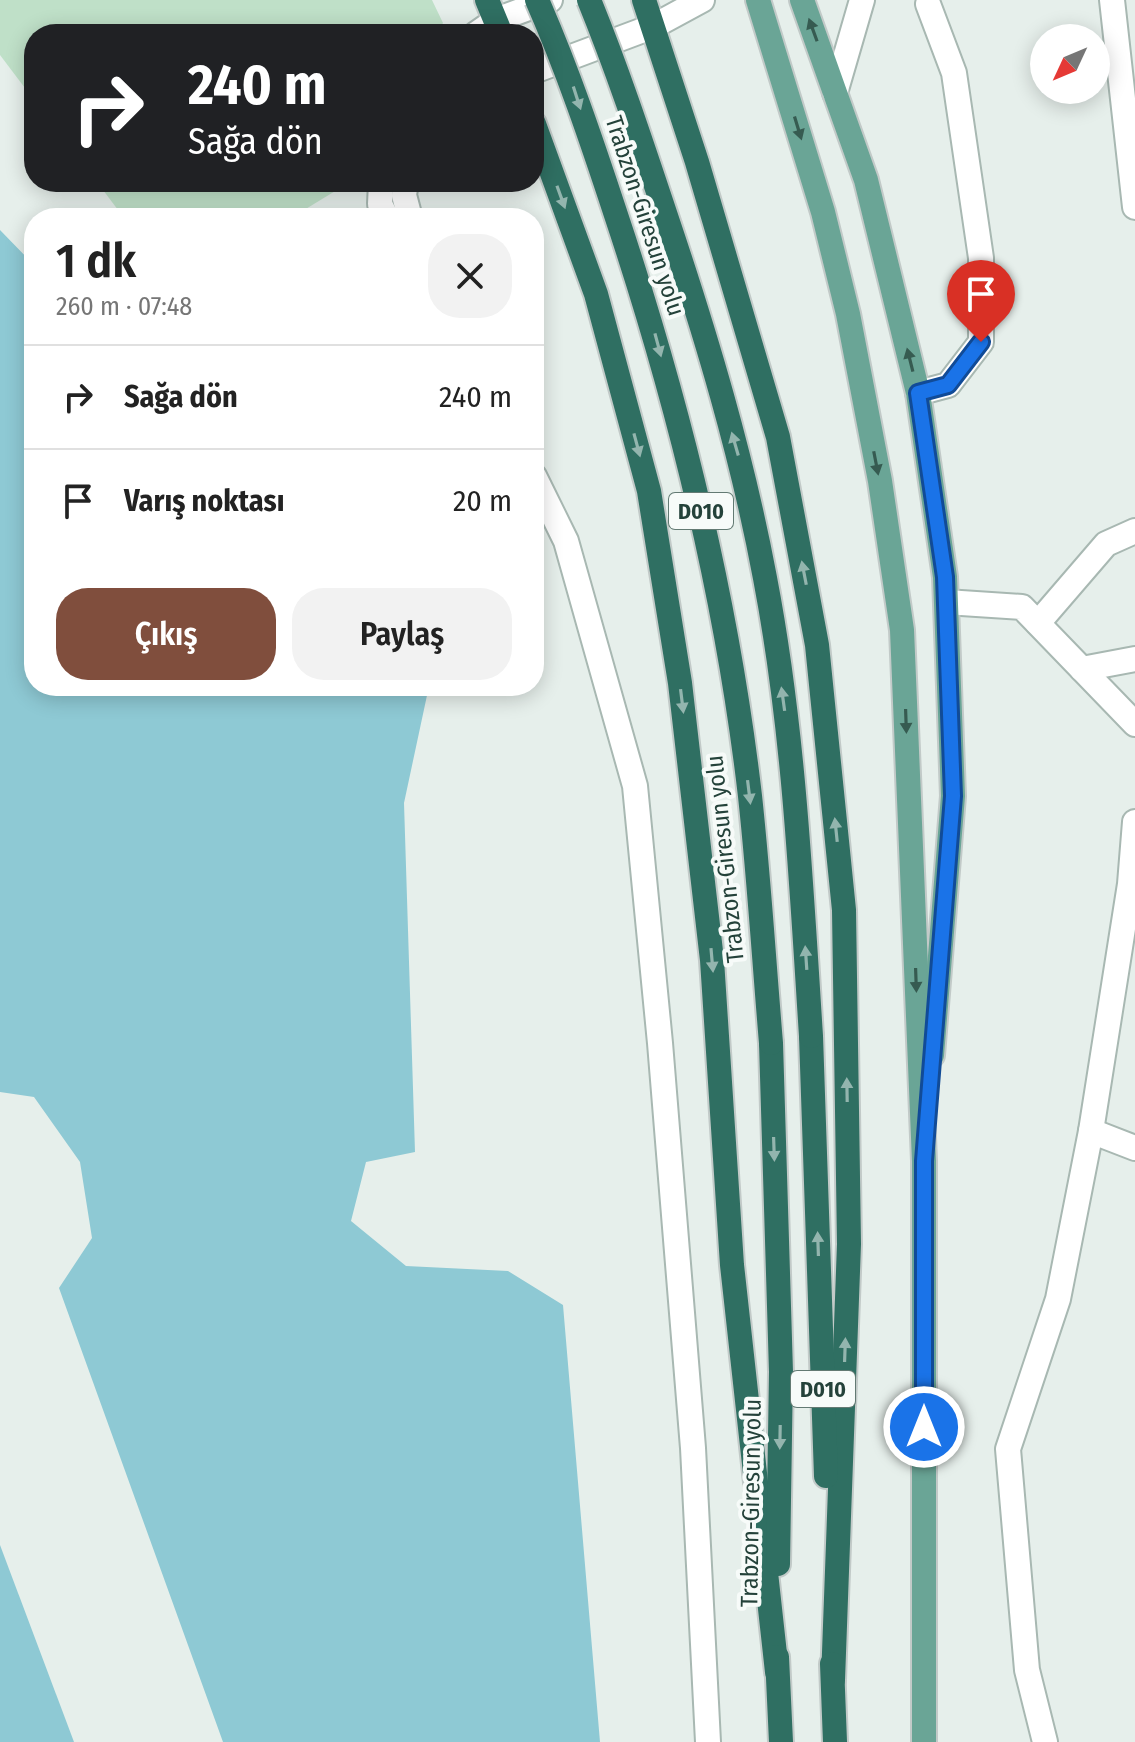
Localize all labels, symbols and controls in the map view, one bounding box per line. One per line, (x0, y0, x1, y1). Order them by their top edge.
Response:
one-way arrow (806, 18, 819, 42)
north arrow (1030, 24, 1110, 104)
map controls (1030, 24, 1110, 104)
text: 240 m (188, 52, 327, 119)
icon: right (56, 56, 160, 160)
one-way arrow (571, 86, 584, 110)
street label: Trabzon-Giresun yolu (599, 113, 691, 319)
one-way arrow (792, 116, 805, 140)
text: Sağa dön (188, 120, 323, 164)
one-way arrow (555, 185, 568, 209)
text: 1 dk (56, 232, 136, 290)
button: close (428, 234, 512, 318)
pin (947, 260, 1015, 342)
icon: arrive (959, 272, 1003, 316)
text: 260 m · 07:48 (56, 291, 192, 322)
one-way arrow (652, 333, 664, 358)
one-way arrow (903, 347, 915, 372)
icon: right (56, 375, 100, 419)
text: Sağa dön (124, 379, 238, 415)
text: 240 m (439, 379, 512, 415)
one-way arrow (728, 431, 741, 455)
one-way arrow (631, 434, 644, 458)
one-way arrow (871, 450, 883, 475)
icon: arrive (56, 479, 100, 523)
text: Varış noktası (124, 483, 285, 519)
text: 20 m (453, 483, 512, 519)
road number: D010 (669, 493, 733, 529)
one-way arrow (797, 560, 809, 585)
button: Çıkış (56, 588, 276, 680)
button: Paylaş (292, 588, 512, 680)
one-way arrow (776, 686, 789, 711)
one-way arrow (675, 689, 688, 714)
one-way arrow (899, 709, 912, 734)
street label: Trabzon-Giresun yolu (700, 754, 750, 964)
one-way arrow (742, 779, 755, 804)
one-way arrow (830, 817, 843, 842)
one-way arrow (799, 945, 812, 970)
one-way arrow (705, 947, 718, 972)
one-way arrow (910, 968, 923, 993)
one-way arrow (841, 1077, 853, 1102)
one-way arrow (768, 1137, 780, 1162)
one-way arrow (812, 1231, 825, 1256)
one-way arrow (839, 1337, 852, 1362)
road number: D010 (791, 1371, 855, 1407)
position arrow (882, 1385, 966, 1469)
street label: Trabzon-Giresun yolu (735, 1399, 767, 1607)
one-way arrow (774, 1425, 786, 1450)

